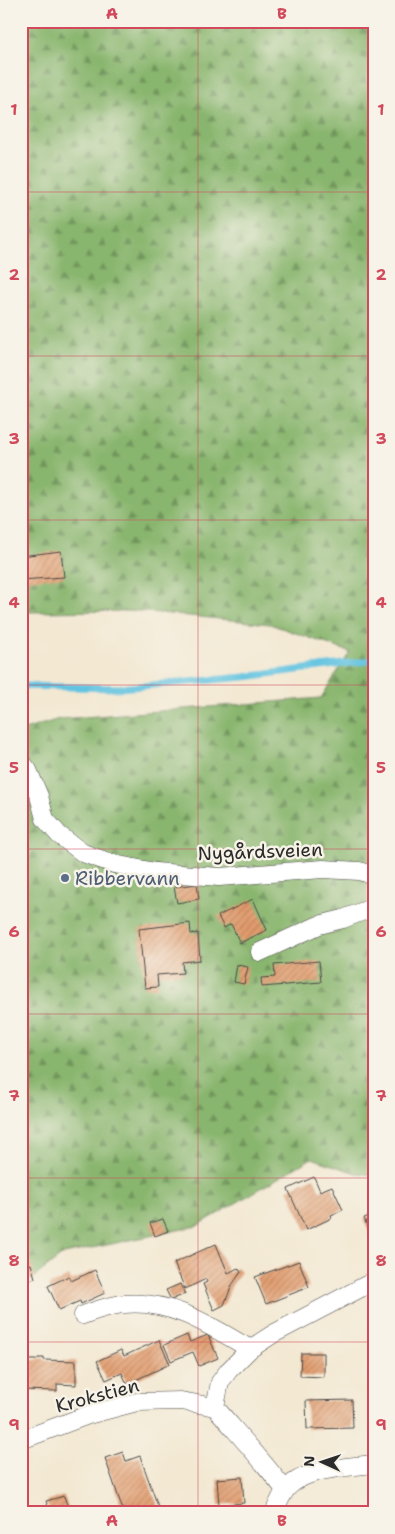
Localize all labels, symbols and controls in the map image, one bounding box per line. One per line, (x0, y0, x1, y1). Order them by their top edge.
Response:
text: A (106, 3, 118, 24)
text: B (277, 3, 287, 24)
text: 1 (10, 99, 18, 120)
text: 1 (377, 99, 385, 120)
text: 2 (8, 264, 20, 285)
text: 2 (375, 264, 387, 285)
text: 3 (8, 428, 20, 449)
text: 3 (375, 428, 387, 449)
text: 4 (8, 592, 20, 613)
text: 4 (375, 592, 387, 613)
text: 5 (9, 757, 19, 778)
text: 5 (376, 757, 386, 778)
street label: Nygårdsveien (197, 837, 323, 866)
place label: Ribbervann (75, 866, 180, 891)
marker: Ribbervann (59, 872, 71, 884)
text: 6 (8, 921, 20, 942)
text: 6 (375, 921, 387, 942)
text: 7 (8, 1085, 20, 1106)
text: 7 (375, 1085, 387, 1106)
text: 8 (8, 1250, 20, 1271)
text: 8 (375, 1250, 387, 1271)
street label: Krokstien (52, 1372, 142, 1419)
text: 9 (8, 1414, 20, 1435)
text: 9 (375, 1414, 387, 1435)
north arrow (298, 1436, 348, 1486)
text: N (300, 1455, 318, 1467)
text: A (106, 1510, 118, 1531)
text: B (277, 1510, 287, 1531)

